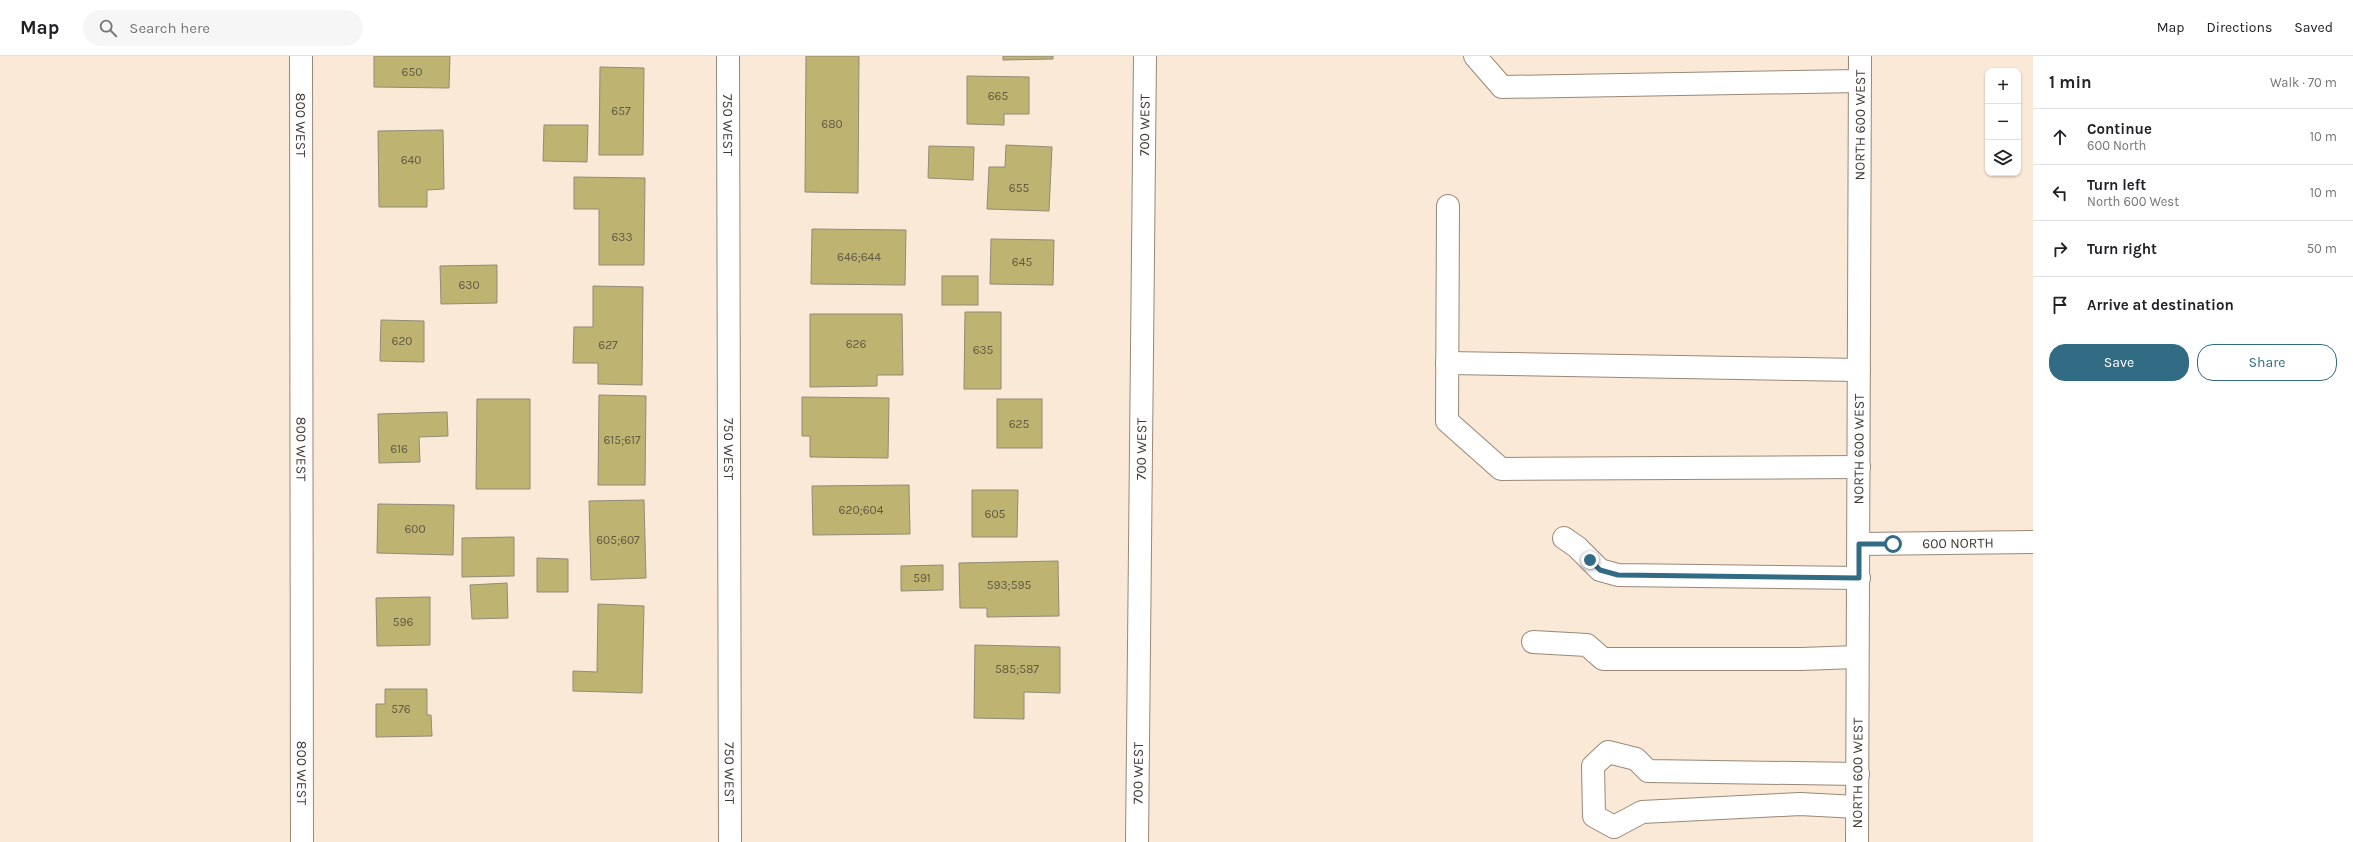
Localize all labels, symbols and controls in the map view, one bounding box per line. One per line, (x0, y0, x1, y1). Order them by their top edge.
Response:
search box (83, 10, 363, 46)
text: Map (20, 17, 59, 39)
icon: search (97, 17, 119, 39)
text: Search here (129, 19, 210, 37)
text: Map (2157, 19, 2185, 36)
text: Directions (2207, 19, 2272, 36)
text: Saved (2294, 19, 2333, 36)
house number: 650 (402, 65, 422, 79)
map controls (1985, 68, 2021, 176)
button: + (1985, 68, 2021, 104)
street label: NORTH 600 WEST (1852, 70, 1869, 180)
text: 1 min (2049, 72, 2092, 92)
text: Walk · 70 m (2270, 75, 2337, 90)
house number: 665 (988, 89, 1008, 103)
street label: 800 WEST (292, 93, 309, 157)
street label: 750 WEST (719, 94, 736, 156)
street label: 700 WEST (1136, 94, 1154, 156)
house number: 657 (611, 104, 631, 118)
button: − (1985, 104, 2021, 140)
house number: 680 (821, 117, 843, 131)
text: Continue (2087, 120, 2152, 138)
icon: ahead (2049, 126, 2071, 148)
text: 10 m (2310, 129, 2337, 144)
text: 600 North (2087, 138, 2146, 153)
button: layers (1985, 140, 2021, 176)
house number: 640 (401, 153, 421, 167)
text: Turn left (2087, 176, 2146, 194)
house number: 655 (1009, 181, 1029, 195)
icon: left (2049, 182, 2071, 204)
text: 10 m (2310, 185, 2337, 200)
text: North 600 West (2087, 194, 2179, 209)
house number: 633 (611, 230, 633, 244)
icon: right (2049, 238, 2071, 260)
text: Turn right (2087, 240, 2157, 258)
text: 50 m (2307, 241, 2337, 256)
house number: 646;644 (837, 250, 881, 264)
house number: 645 (1012, 255, 1032, 269)
house number: 630 (458, 278, 480, 292)
icon: arrive (2049, 294, 2071, 316)
text: Arrive at destination (2087, 296, 2234, 314)
house number: 620 (392, 334, 412, 348)
house number: 626 (846, 337, 866, 351)
house number: 627 (598, 338, 618, 352)
house number: 635 (973, 343, 994, 357)
button: Save (2049, 344, 2189, 381)
button: Share (2197, 344, 2337, 381)
street label: NORTH 600 WEST (1850, 394, 1868, 504)
street label: 800 WEST (292, 417, 310, 481)
house number: 625 (1009, 417, 1030, 431)
street label: 750 WEST (720, 418, 737, 480)
street label: 700 WEST (1133, 418, 1150, 480)
house number: 615;617 (603, 433, 641, 447)
house number: 616 (390, 442, 408, 456)
house number: 620;604 (839, 503, 884, 517)
house number: 605 (985, 507, 1006, 521)
house number: 600 (404, 522, 426, 536)
house number: 605;607 (596, 533, 640, 547)
street label: 600 NORTH (1922, 534, 1994, 552)
route start (1884, 535, 1902, 553)
route end (1581, 551, 1599, 569)
house number: 591 (913, 571, 931, 585)
house number: 593;595 (987, 578, 1031, 592)
house number: 596 (393, 615, 413, 629)
house number: 585;587 (995, 662, 1039, 676)
house number: 576 (391, 702, 411, 716)
street label: NORTH 600 WEST (1849, 718, 1866, 828)
street label: 800 WEST (293, 741, 310, 805)
street label: 750 WEST (721, 742, 738, 804)
street label: 700 WEST (1129, 742, 1147, 804)

